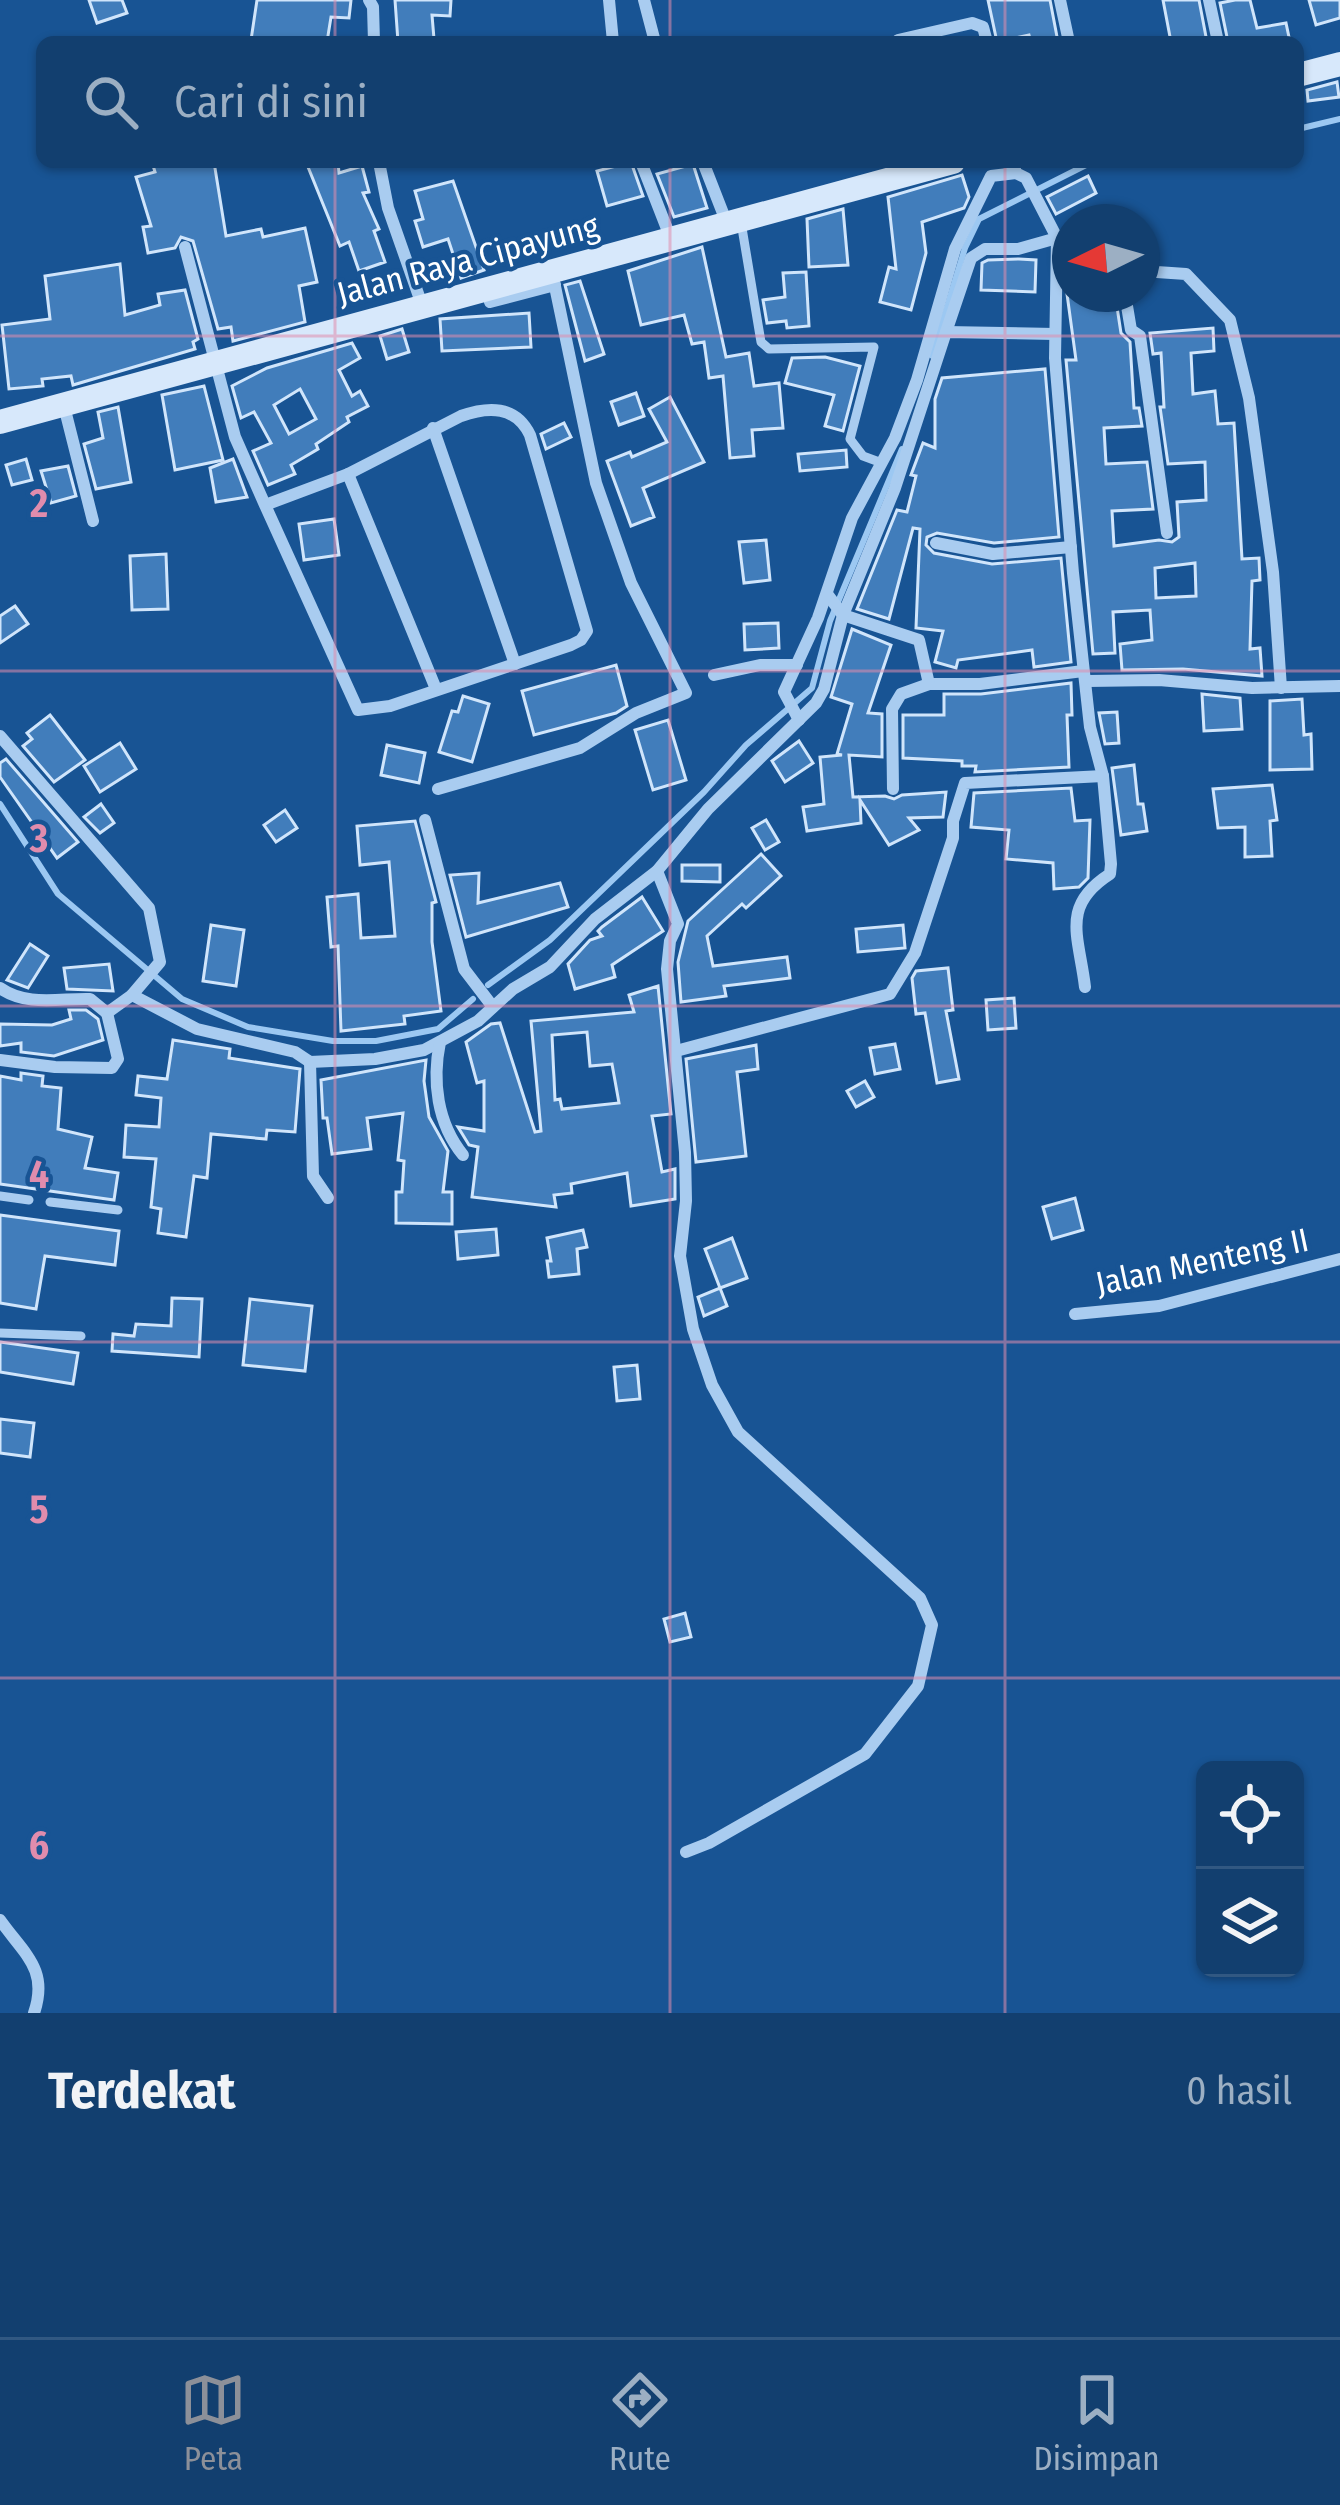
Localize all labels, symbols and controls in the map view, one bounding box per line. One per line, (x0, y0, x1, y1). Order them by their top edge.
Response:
search box (36, 36, 1304, 168)
icon: search (78, 69, 144, 135)
text: Cari di sini (174, 75, 368, 129)
north arrow (1052, 204, 1160, 312)
street label: Jalan Raya Cipayung (333, 206, 604, 314)
text: 2 (29, 481, 48, 527)
text: 3 (29, 816, 48, 862)
text: 4 (29, 1152, 49, 1198)
street label: Jalan Menteng II (1092, 1220, 1312, 1304)
text: 5 (29, 1487, 49, 1533)
map controls (1196, 1761, 1304, 1977)
button: locate (1196, 1761, 1304, 1869)
text: 6 (29, 1823, 49, 1869)
button: layers (1196, 1869, 1304, 1977)
text: Terdekat (48, 2060, 235, 2122)
text: 0 hasil (1186, 2068, 1292, 2114)
tab: Peta (180, 2367, 246, 2479)
tab: Rute (607, 2367, 673, 2479)
tab: Disimpan (1034, 2367, 1160, 2479)

